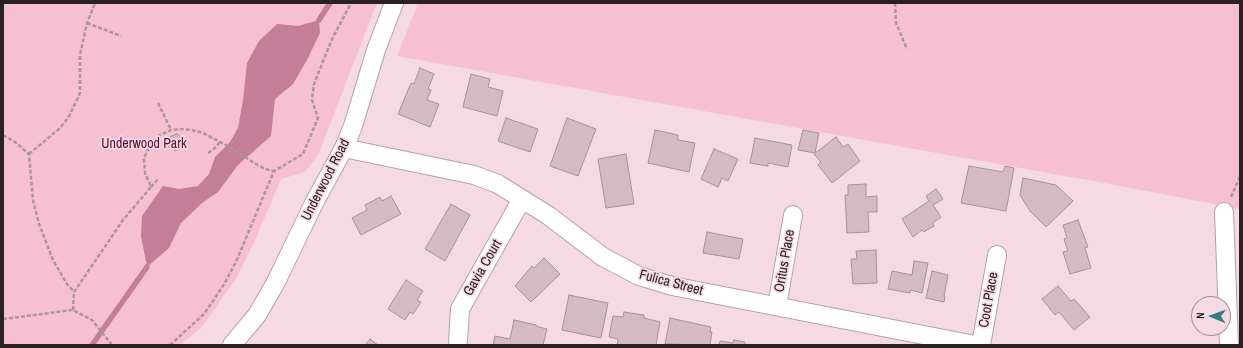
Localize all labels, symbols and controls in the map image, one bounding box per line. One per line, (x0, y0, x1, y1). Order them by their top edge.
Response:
park label: Underwood Park (101, 136, 187, 152)
street label: Underwood Road (298, 136, 354, 224)
street label: Oritus Place (771, 228, 799, 294)
street label: Gavia Court (460, 237, 506, 299)
street label: Fulica Street (637, 266, 705, 300)
street label: Coot Place (976, 271, 1002, 329)
north arrow (1191, 296, 1231, 336)
text: N (1193, 312, 1207, 319)

